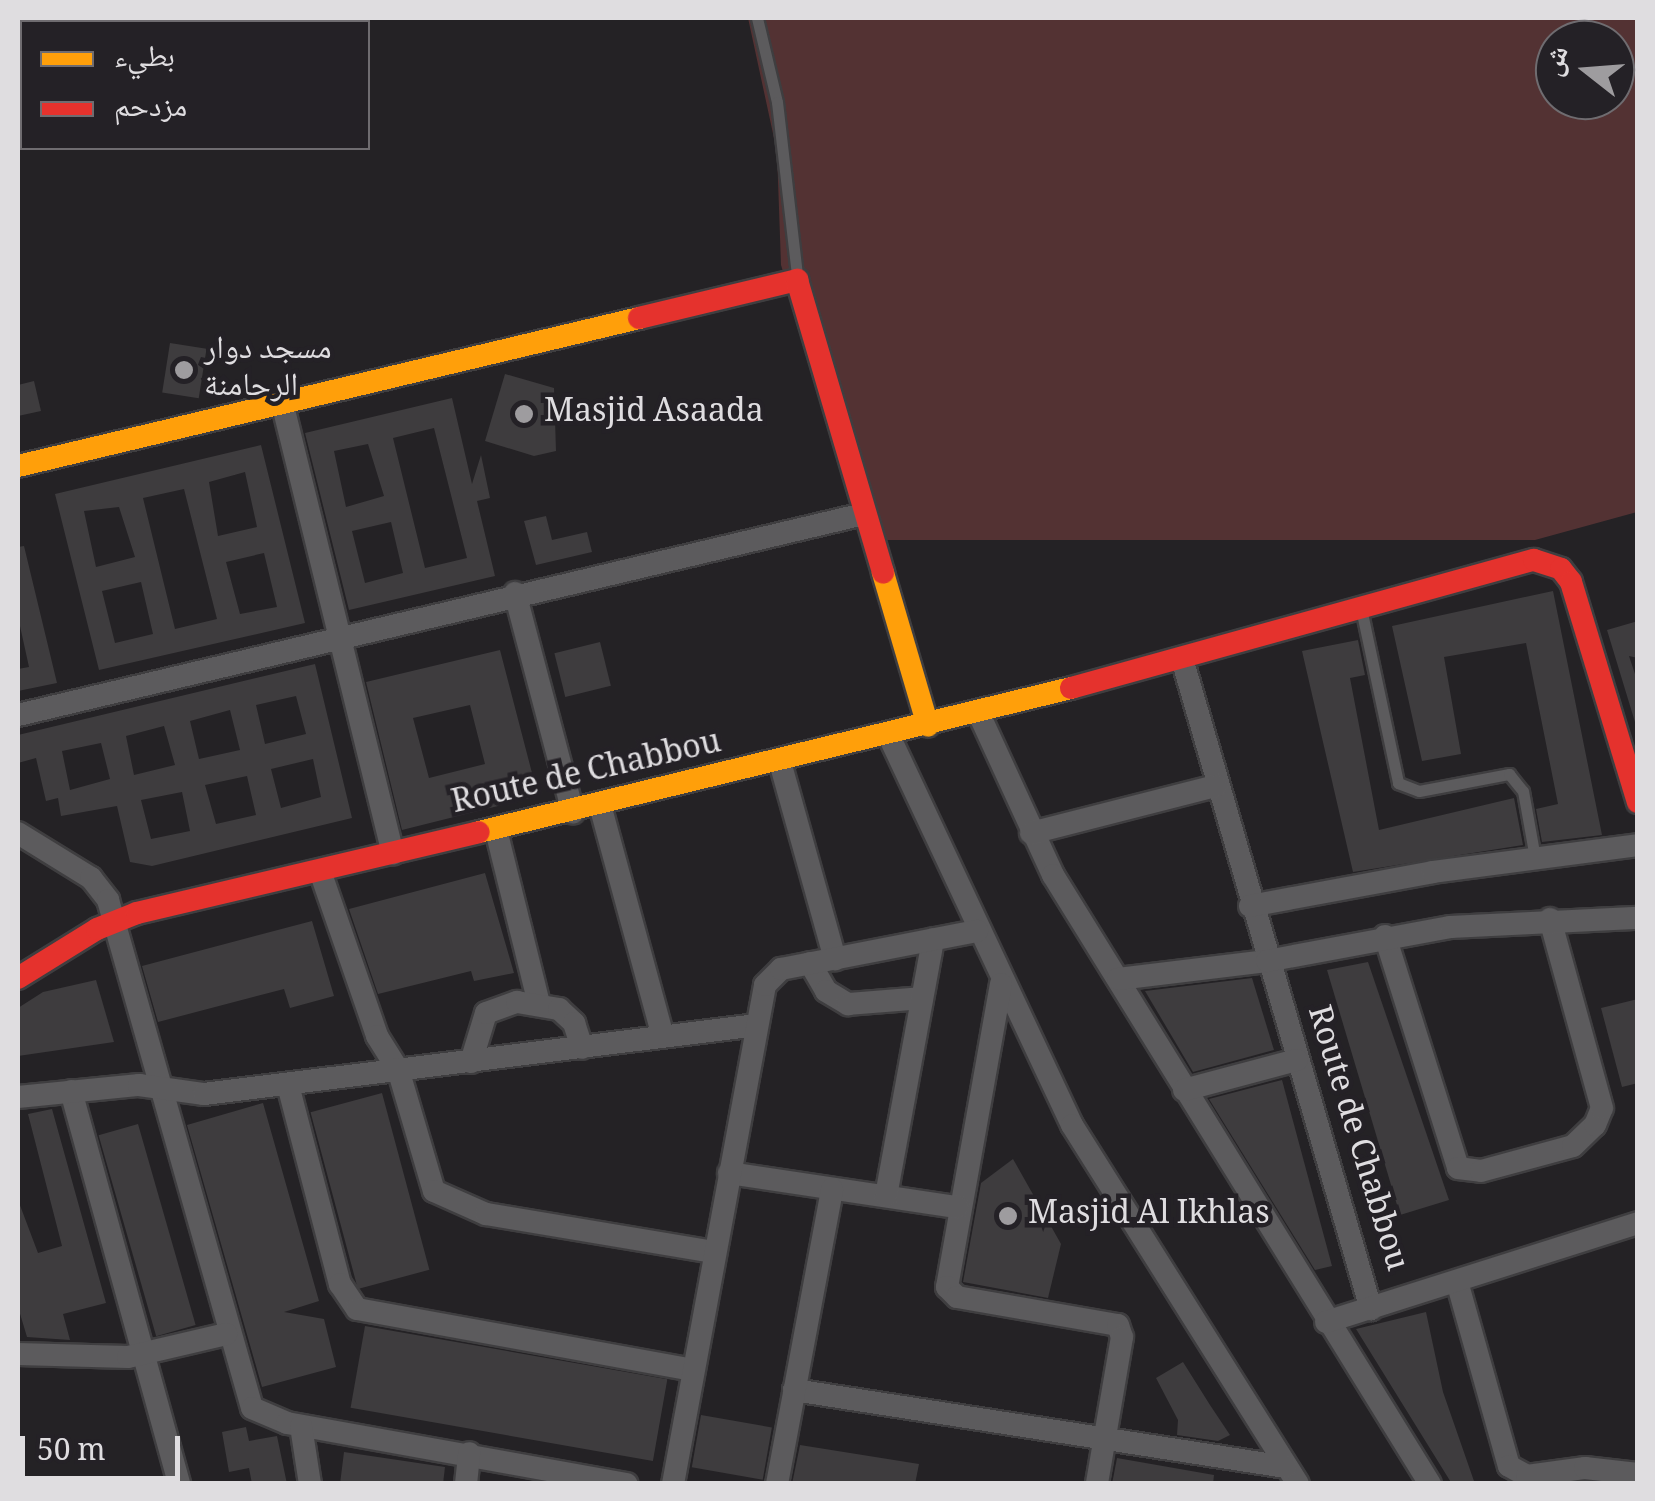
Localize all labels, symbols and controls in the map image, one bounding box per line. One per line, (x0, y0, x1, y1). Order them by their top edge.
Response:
legend (20, 20, 370, 150)
north arrow (1535, 20, 1635, 120)
text: بطيء (114, 34, 175, 85)
text: ش (1531, 41, 1586, 83)
text: مزدحم (114, 84, 187, 135)
place label: مسجد دوار الرحامنة (204, 333, 332, 408)
marker: مسجد دوار الرحامنة (173, 359, 195, 381)
place label: Masjid Asaada (544, 395, 764, 433)
marker: Masjid Asaada (513, 403, 535, 425)
street label: Route de Chabbou (449, 725, 725, 825)
street label: Route de Chabbou (1296, 1002, 1414, 1276)
place label: Masjid Al Ikhlas (1028, 1197, 1270, 1235)
marker: Masjid Al Ikhlas (997, 1205, 1019, 1227)
scale bar (25, 1416, 185, 1478)
text: 50 m (37, 1428, 106, 1479)

